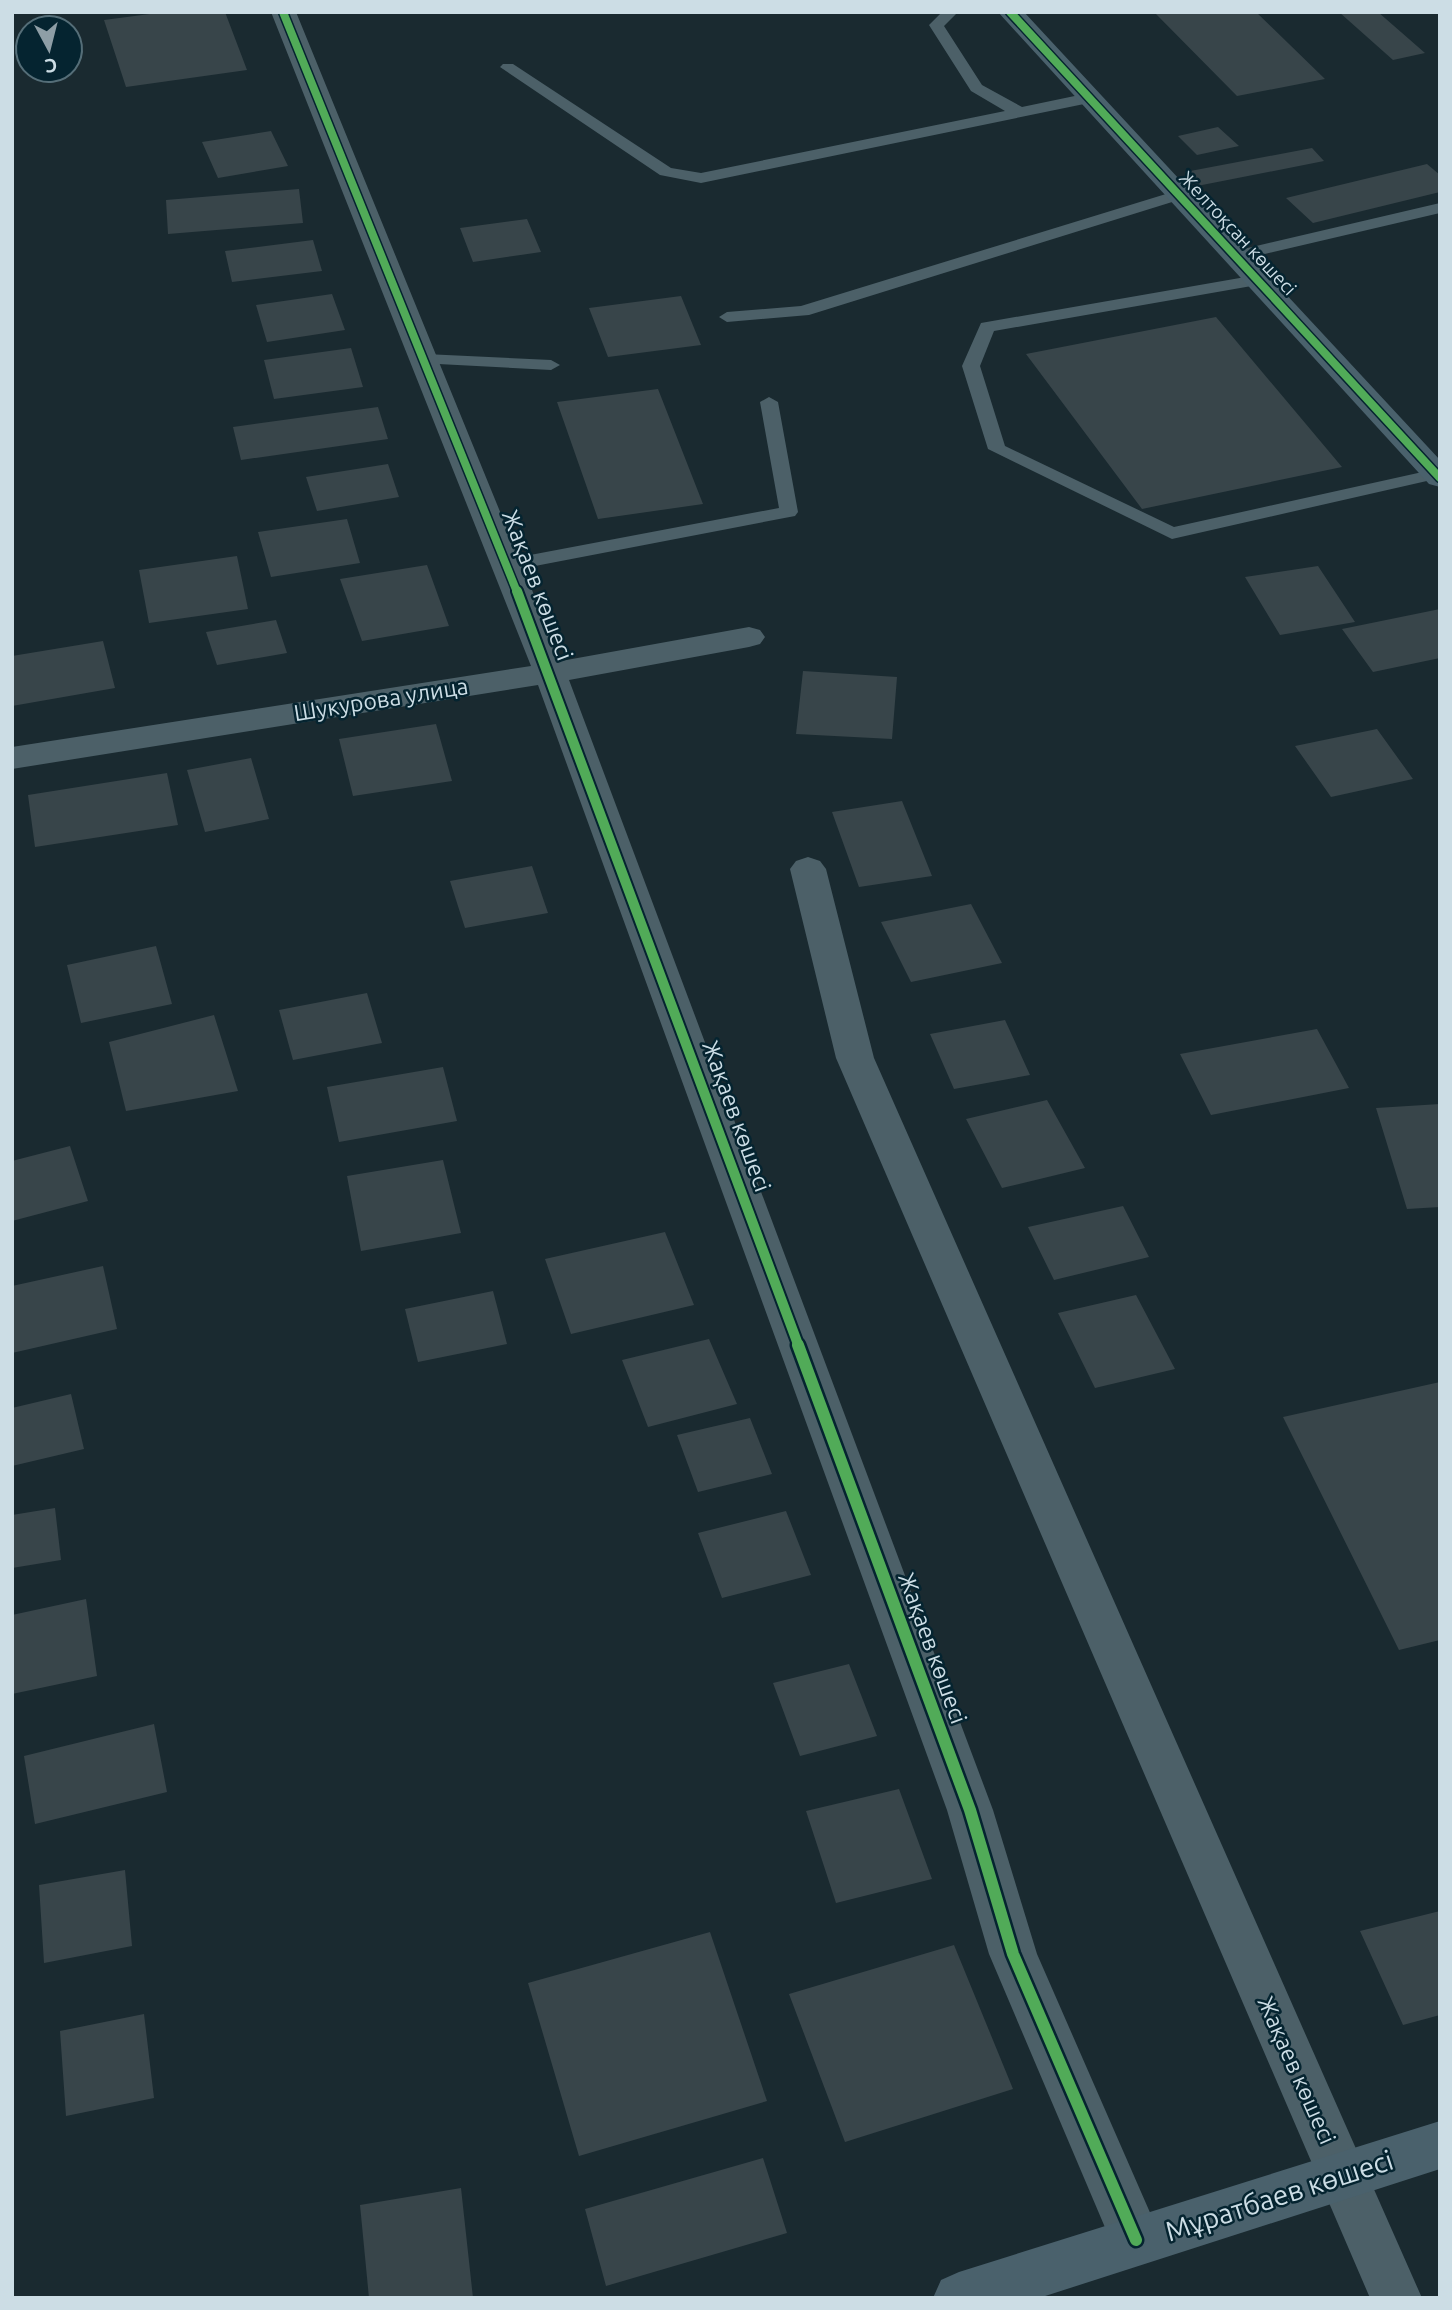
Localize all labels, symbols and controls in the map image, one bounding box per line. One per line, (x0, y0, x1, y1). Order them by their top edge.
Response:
north arrow (14, 14, 84, 84)
text: С (44, 54, 58, 78)
street label: Желтоқсан көшесі (1175, 167, 1301, 299)
street label: Жақаев көшесі (498, 506, 578, 664)
street label: Шукурова улица (292, 673, 470, 725)
street label: Жақаев көшесі (698, 1037, 776, 1195)
street label: Жақаев көшесі (894, 1569, 972, 1727)
street label: Жақаев көшесі (1253, 1992, 1341, 2148)
street label: Мұратбаев көшесі (1161, 2144, 1397, 2246)

